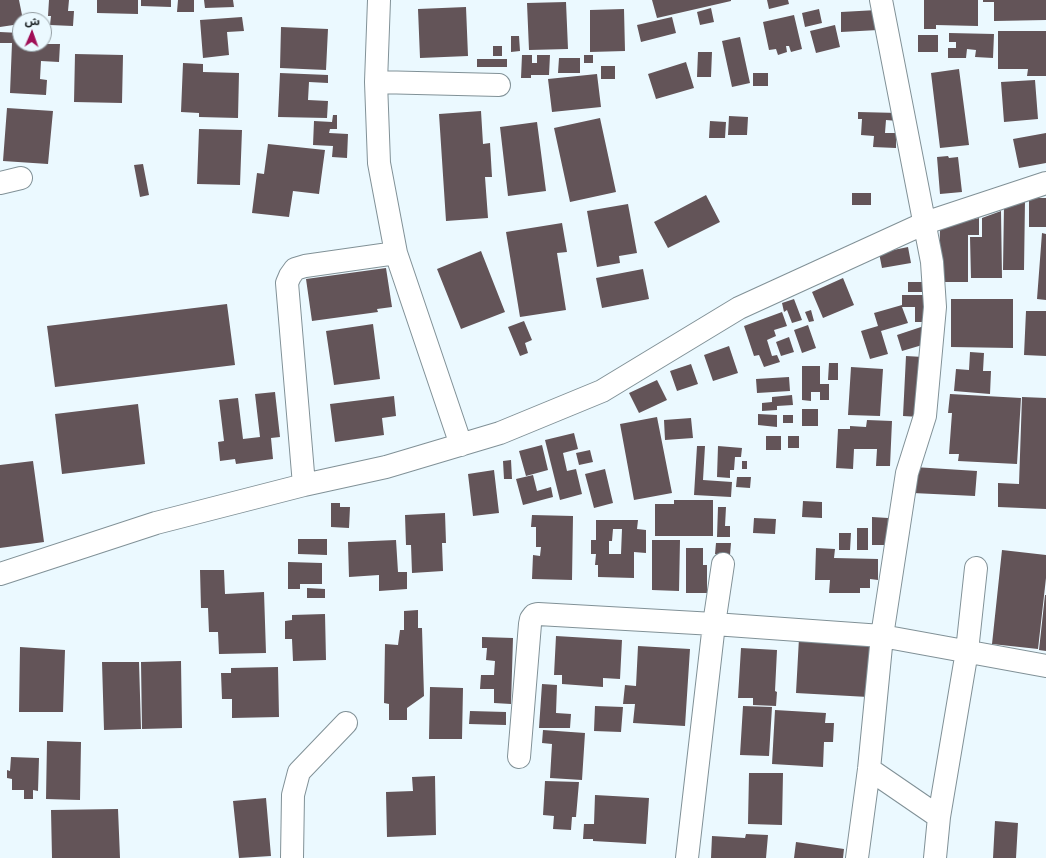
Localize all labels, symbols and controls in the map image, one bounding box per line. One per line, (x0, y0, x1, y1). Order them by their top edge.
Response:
north arrow (12, 12, 52, 52)
text: ش (25, 15, 40, 27)

